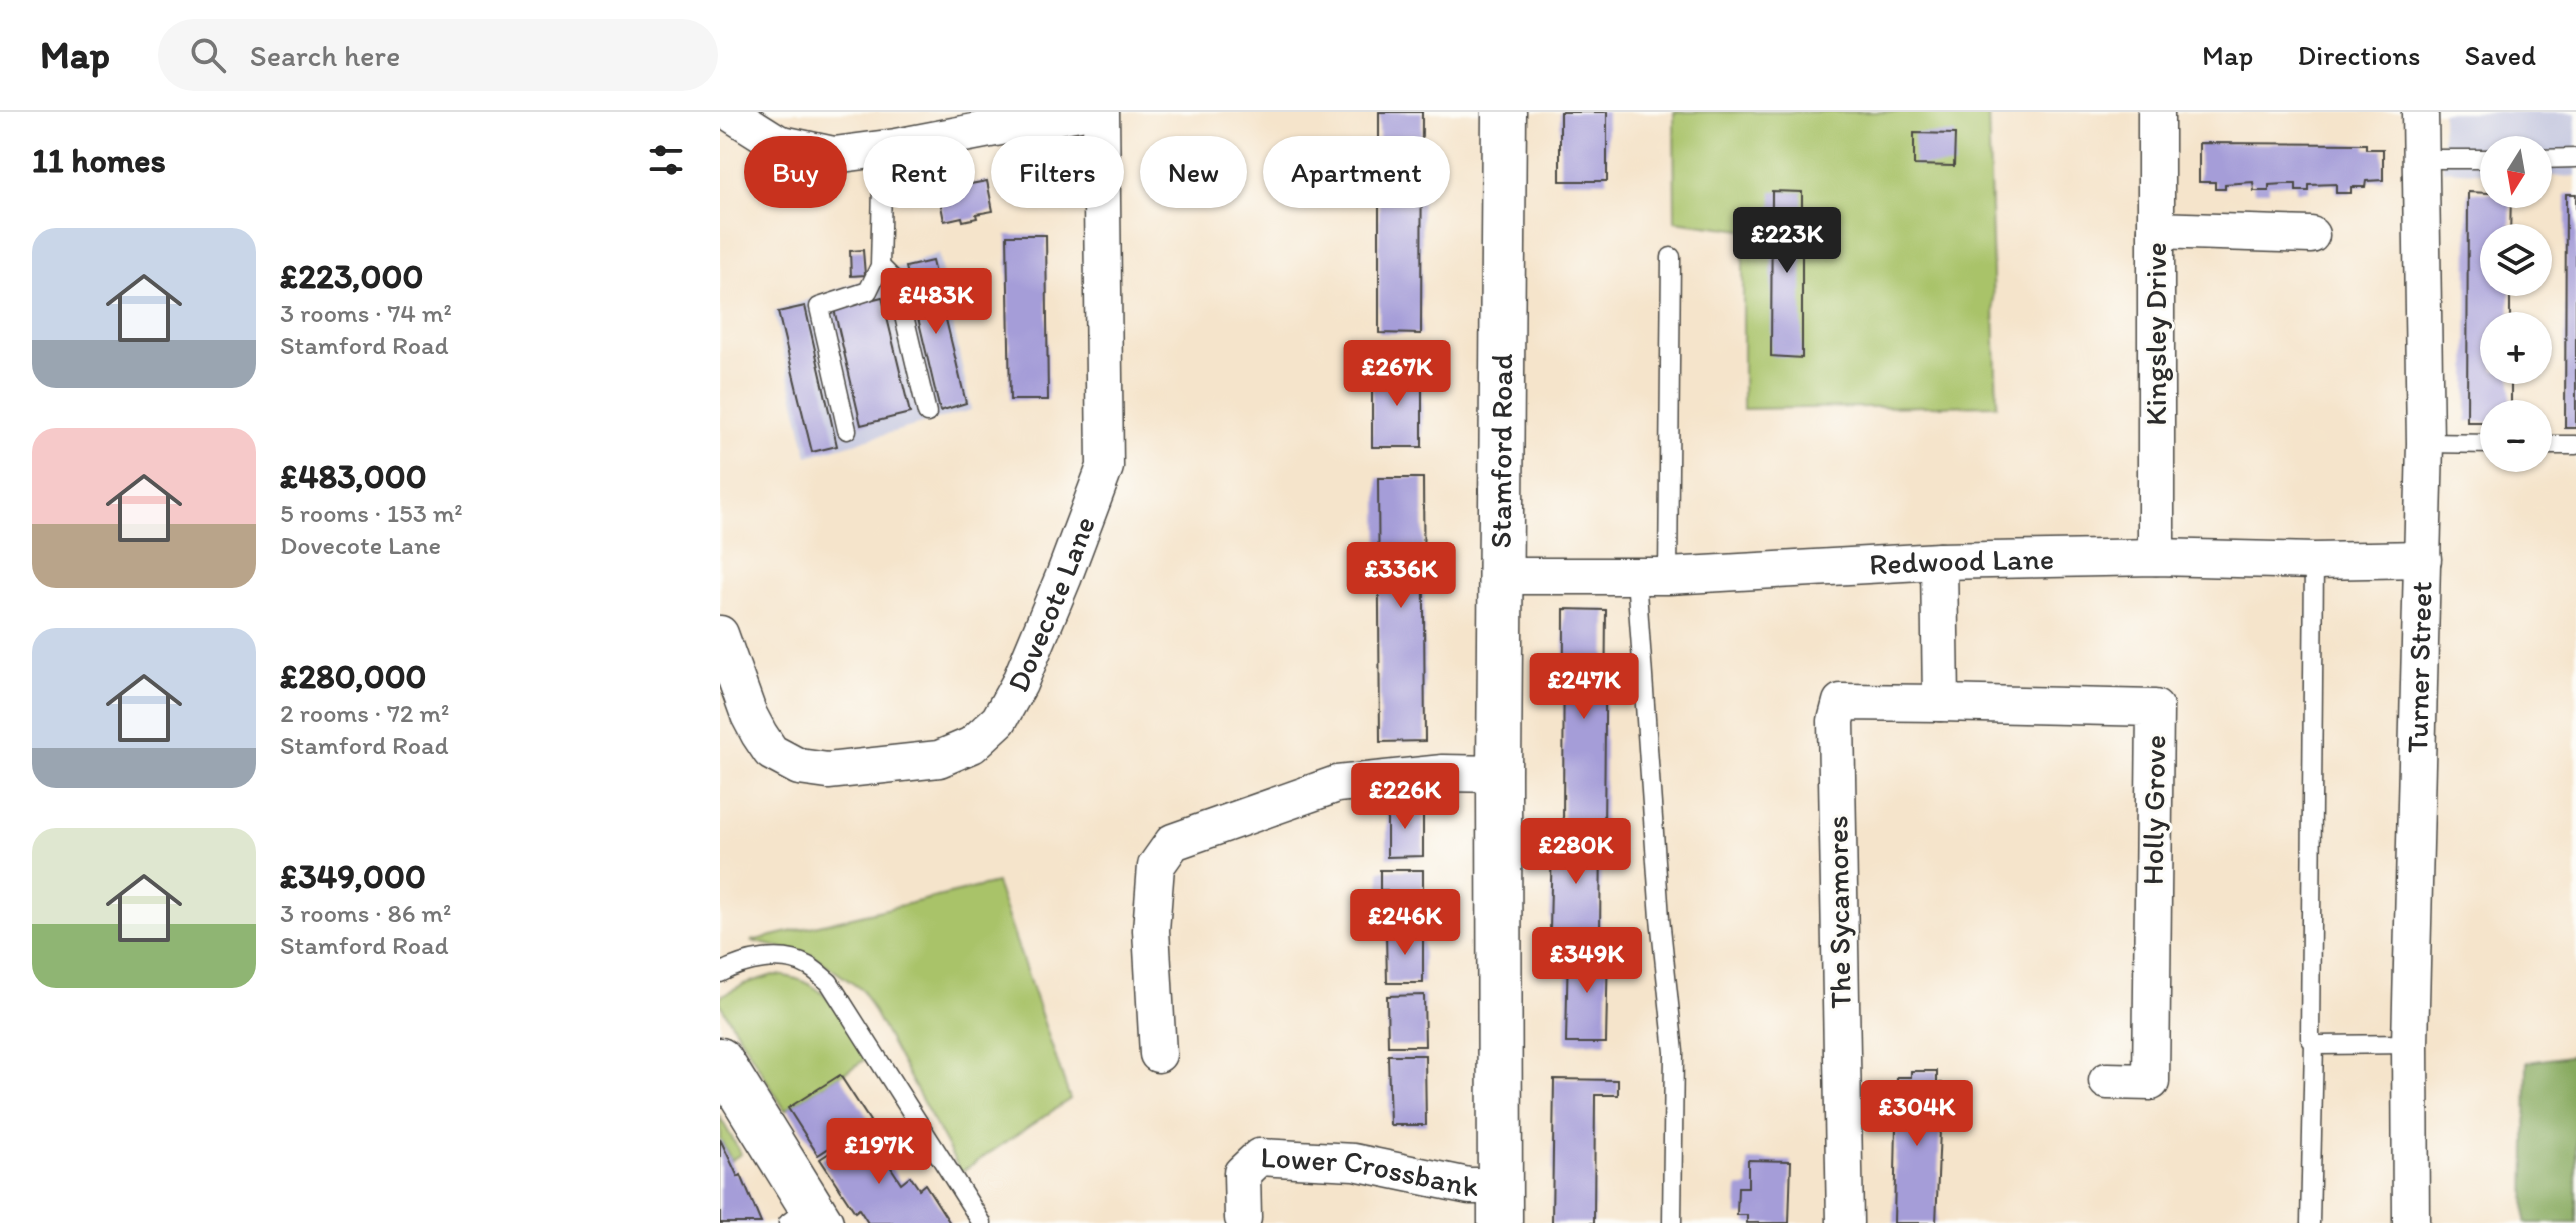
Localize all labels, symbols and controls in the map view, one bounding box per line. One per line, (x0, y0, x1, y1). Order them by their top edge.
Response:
search box (158, 19, 718, 91)
text: Map (40, 32, 110, 78)
icon: search (186, 33, 230, 77)
text: Search here (250, 37, 400, 74)
text: Map (2202, 38, 2253, 72)
text: Directions (2297, 38, 2421, 72)
text: Saved (2465, 38, 2536, 72)
chip: Buy (744, 136, 847, 208)
chip: Rent (863, 136, 975, 208)
chip: Filters (991, 136, 1124, 208)
chip: New (1140, 136, 1247, 208)
chip: Apartment (1263, 136, 1450, 208)
north arrow (2480, 136, 2552, 208)
map controls (2480, 136, 2552, 472)
icon: filters (644, 138, 688, 182)
text: 11 homes (32, 140, 166, 181)
pin: £223K (1731, 207, 1843, 275)
text: £223K (1751, 217, 1823, 249)
button: layers (2480, 224, 2552, 296)
street label: Kingsley Drive (2137, 242, 2174, 426)
text: £223,000 (280, 256, 423, 297)
icon: home (96, 260, 192, 356)
pin: £483K (880, 268, 992, 336)
text: £483K (899, 278, 973, 310)
text: 3 rooms · 74 m² (280, 297, 452, 329)
button: + (2480, 312, 2552, 384)
text: Stamford Road (280, 329, 449, 361)
pin: £267K (1341, 340, 1453, 408)
text: £267K (1362, 350, 1432, 382)
street label: Stamford Road (1482, 354, 1520, 548)
button: − (2480, 400, 2552, 472)
text: £483,000 (280, 456, 427, 497)
icon: home (96, 460, 192, 556)
text: 5 rooms · 153 m² (280, 497, 463, 529)
street label: Dovecote Lane (999, 511, 1103, 697)
text: Dovecote Lane (280, 529, 441, 561)
street label: Redwood Lane (1868, 540, 2054, 583)
pin: £336K (1345, 542, 1457, 610)
text: £336K (1365, 552, 1437, 584)
street label: Turner Street (2398, 581, 2440, 753)
pin: £247K (1528, 653, 1640, 721)
text: £280,000 (280, 656, 427, 697)
icon: home (96, 660, 192, 756)
text: £247K (1548, 663, 1620, 695)
text: 2 rooms · 72 m² (280, 697, 449, 729)
text: Stamford Road (280, 729, 449, 761)
street label: Holly Grove (2134, 735, 2173, 885)
pin: £226K (1349, 763, 1461, 831)
text: £226K (1369, 773, 1441, 805)
street label: The Sycamores (1818, 815, 1859, 1009)
pin: £280K (1520, 818, 1632, 886)
text: £280K (1539, 828, 1613, 860)
text: £349,000 (280, 856, 426, 897)
icon: home (96, 860, 192, 956)
pin: £246K (1349, 889, 1461, 957)
text: 3 rooms · 86 m² (280, 897, 451, 929)
text: £246K (1368, 899, 1442, 931)
pin: £349K (1531, 927, 1643, 995)
text: Stamford Road (280, 929, 449, 961)
text: £349K (1550, 937, 1624, 969)
pin: £304K (1861, 1080, 1973, 1148)
text: £304K (1879, 1090, 1955, 1122)
pin: £197K (823, 1118, 935, 1186)
text: £197K (844, 1128, 914, 1160)
street label: Lower Crossbank (1260, 1138, 1478, 1204)

